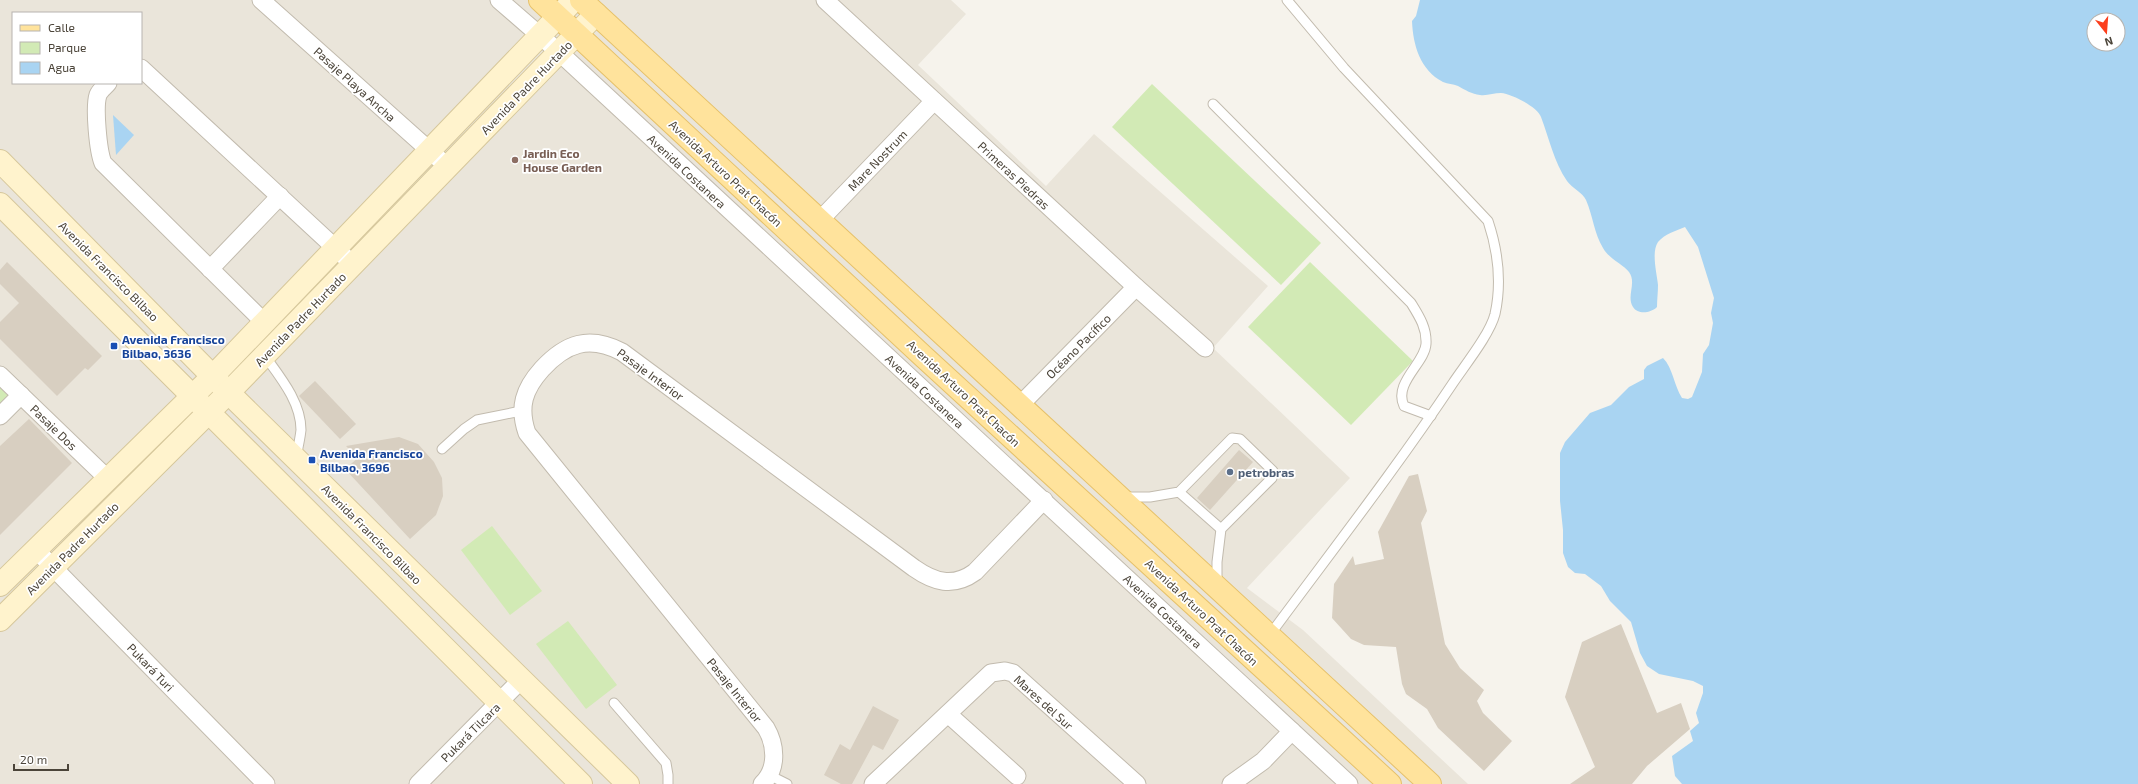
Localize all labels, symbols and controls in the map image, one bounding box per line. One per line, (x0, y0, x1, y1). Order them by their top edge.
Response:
legend (12, 12, 142, 84)
north arrow (2086, 12, 2126, 52)
text: Calle (48, 20, 75, 34)
text: N (2103, 35, 2115, 49)
street label: Avenida Padre Hurtado (478, 37, 575, 137)
text: Parque (48, 40, 86, 54)
street label: Pasaje Playa Ancha (311, 44, 399, 125)
text: Agua (48, 60, 76, 74)
street label: Avenida Arturo Prat Chacón (667, 117, 785, 229)
street label: Mare Nostrum (845, 127, 909, 193)
street label: Avenida Costanera (645, 131, 729, 211)
street label: Primeras Piedras (975, 138, 1053, 212)
place label: Jardin Eco House Garden (523, 146, 602, 174)
marker: Jardin Eco House Garden (510, 155, 520, 165)
street label: Avenida Francisco Bilbao (56, 218, 162, 324)
street label: Avenida Padre Hurtado (252, 269, 349, 369)
street label: Océano Pacífico (1043, 311, 1113, 381)
place label: Avenida Francisco Bilbao, 3636 (122, 332, 225, 360)
street label: Avenida Arturo Prat Chacón (905, 337, 1023, 449)
marker: Avenida Francisco Bilbao, 3636 (109, 341, 119, 351)
street label: Pasaje Interior (614, 345, 687, 404)
street label: Avenida Costanera (883, 351, 967, 431)
street label: Pasaje Dos (27, 401, 80, 453)
place label: Avenida Francisco Bilbao, 3696 (320, 446, 423, 474)
marker: Avenida Francisco Bilbao, 3696 (307, 455, 317, 465)
place label: petrobras (1238, 465, 1294, 479)
marker: petrobras (1225, 467, 1235, 477)
street label: Avenida Francisco Bilbao (319, 481, 425, 587)
street label: Avenida Padre Hurtado (23, 499, 121, 597)
street label: Avenida Arturo Prat Chacón (1143, 556, 1261, 668)
street label: Avenida Costanera (1121, 571, 1205, 651)
street label: Pukará Turi (125, 640, 177, 694)
street label: Pasaje Interior (704, 655, 765, 726)
street label: Mares del Sur (1012, 672, 1077, 732)
street label: Pukará Tilcara (438, 700, 502, 764)
scale bar (14, 746, 68, 772)
text: 20 m (20, 752, 47, 766)

